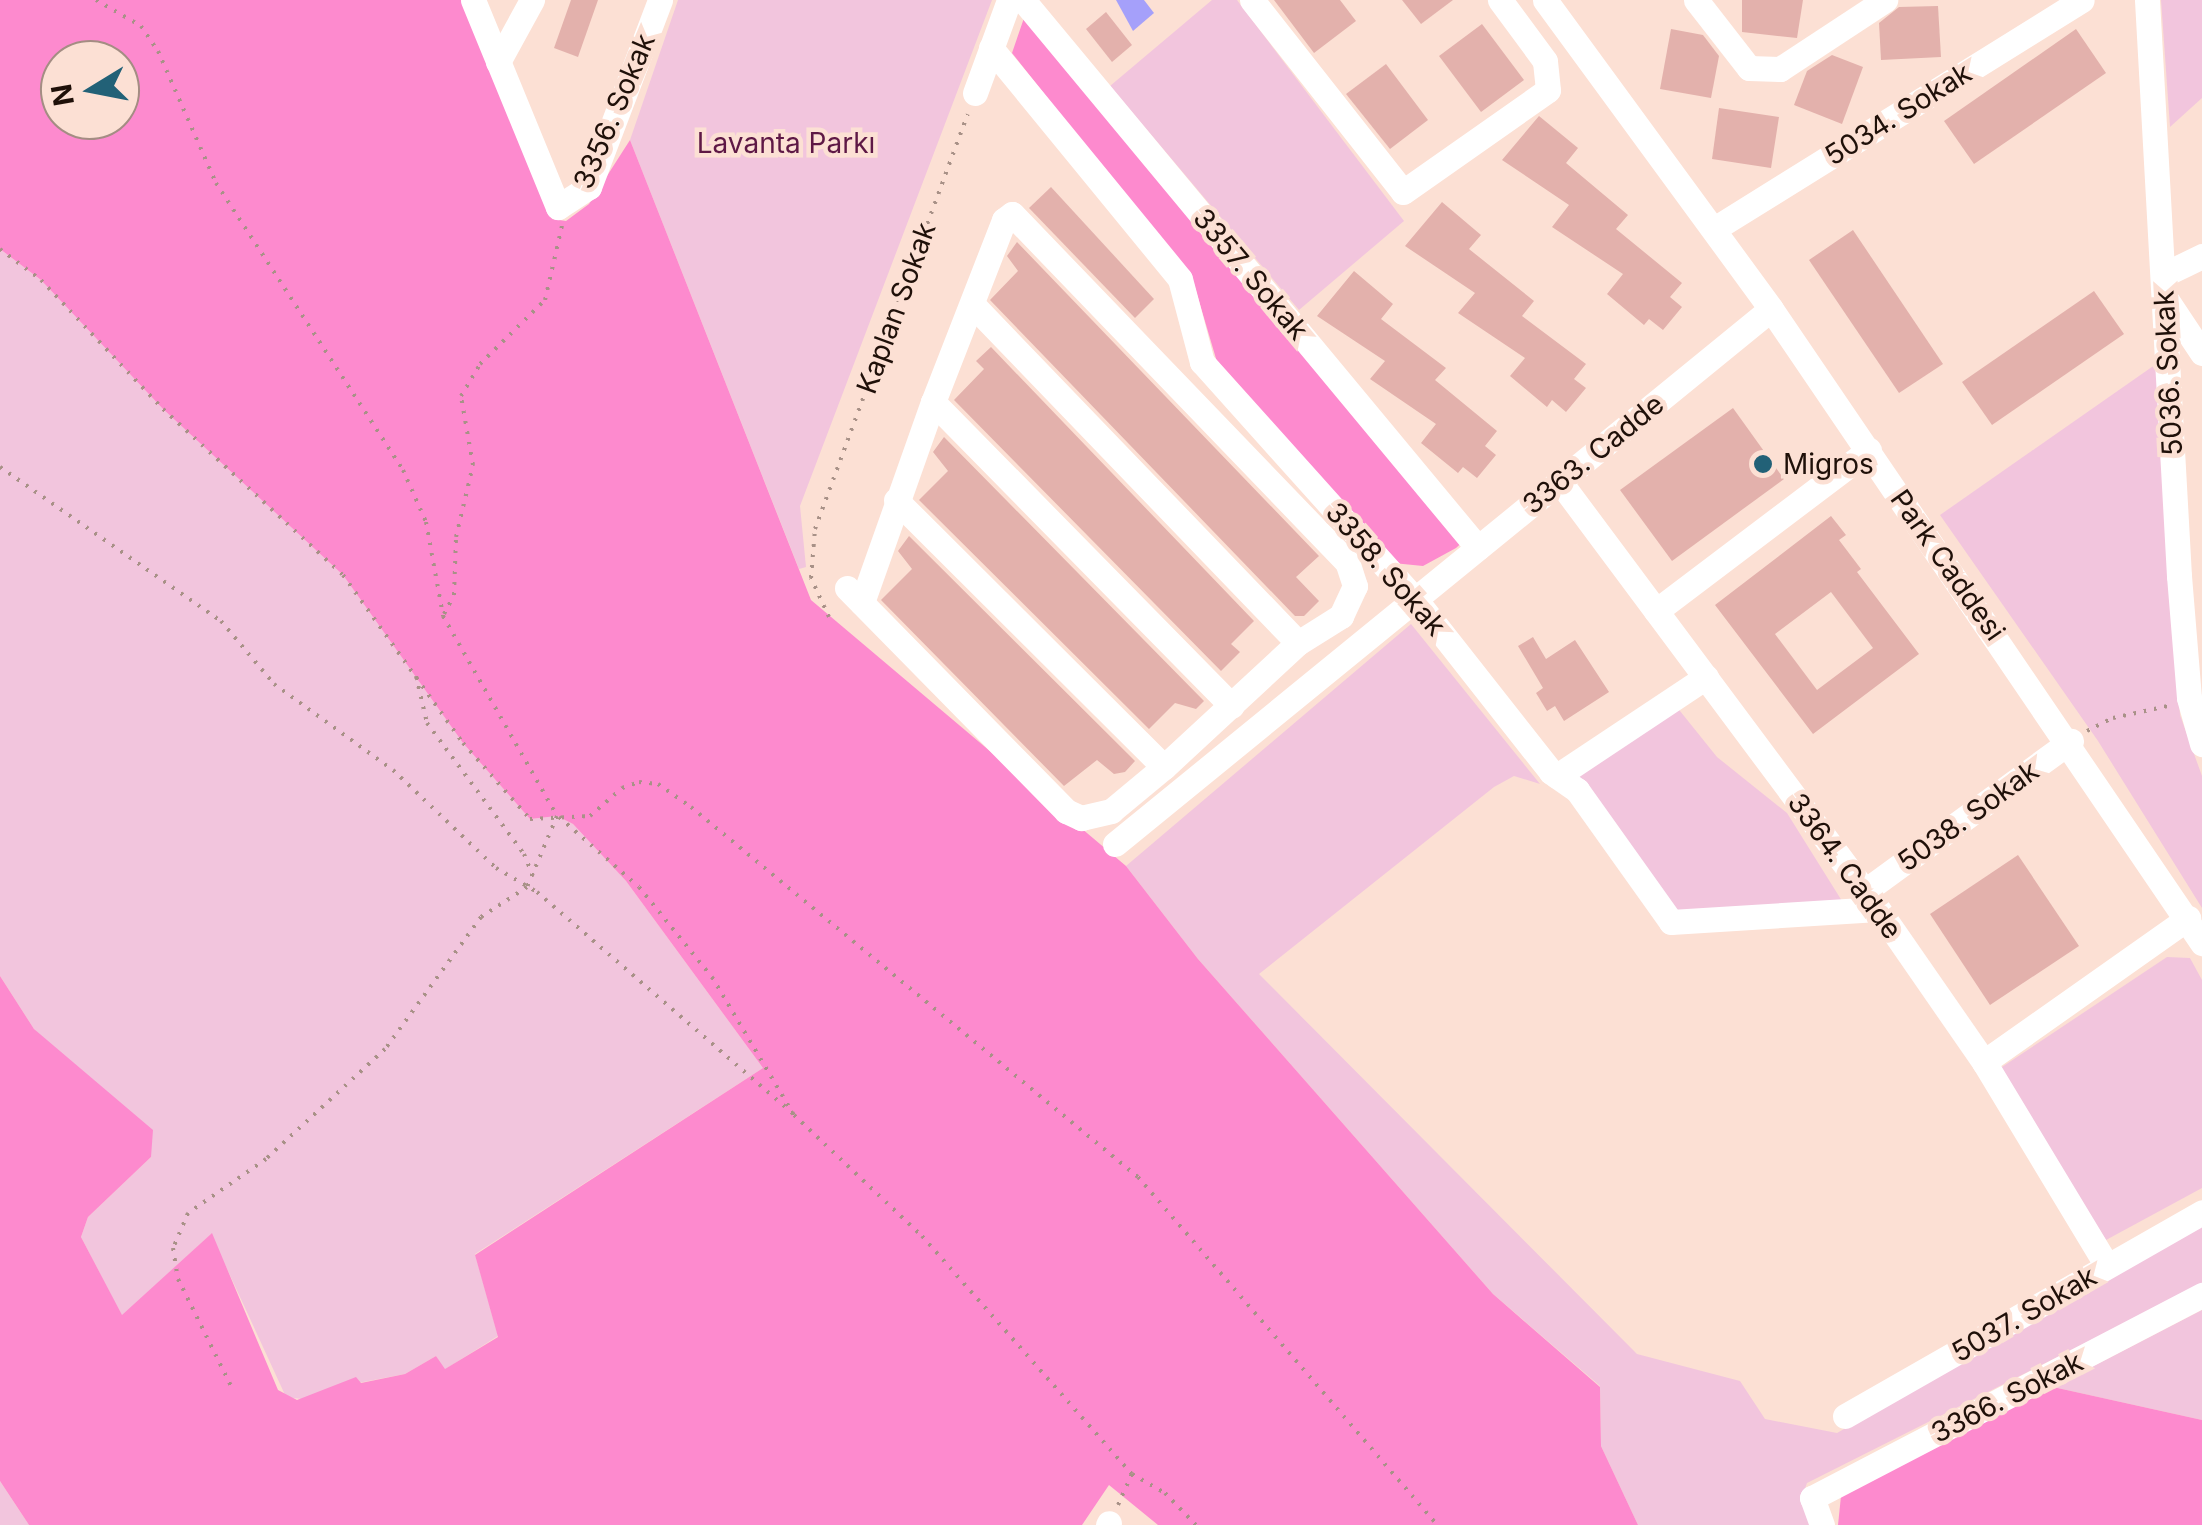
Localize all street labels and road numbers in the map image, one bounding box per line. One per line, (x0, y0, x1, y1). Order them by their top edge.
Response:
street label: 3356. Sokak (566, 28, 662, 194)
street label: 5034. Sokak (1819, 56, 1977, 172)
street label: 3357. Sokak (1186, 201, 1316, 347)
street label: Kaplan Sokak (849, 218, 943, 398)
street label: 5036. Sokak (2147, 289, 2189, 457)
street label: 3363. Cadde (1516, 387, 1670, 521)
street label: Park Caddesi (1884, 483, 2012, 647)
street label: 3358. Sokak (1319, 496, 1453, 642)
street label: 5038. Sokak (1891, 754, 2045, 878)
street label: 3364. Cadde (1781, 787, 1909, 945)
street label: 5037. Sokak (1946, 1259, 2102, 1369)
street label: 3366. Sokak (1926, 1344, 2088, 1450)

